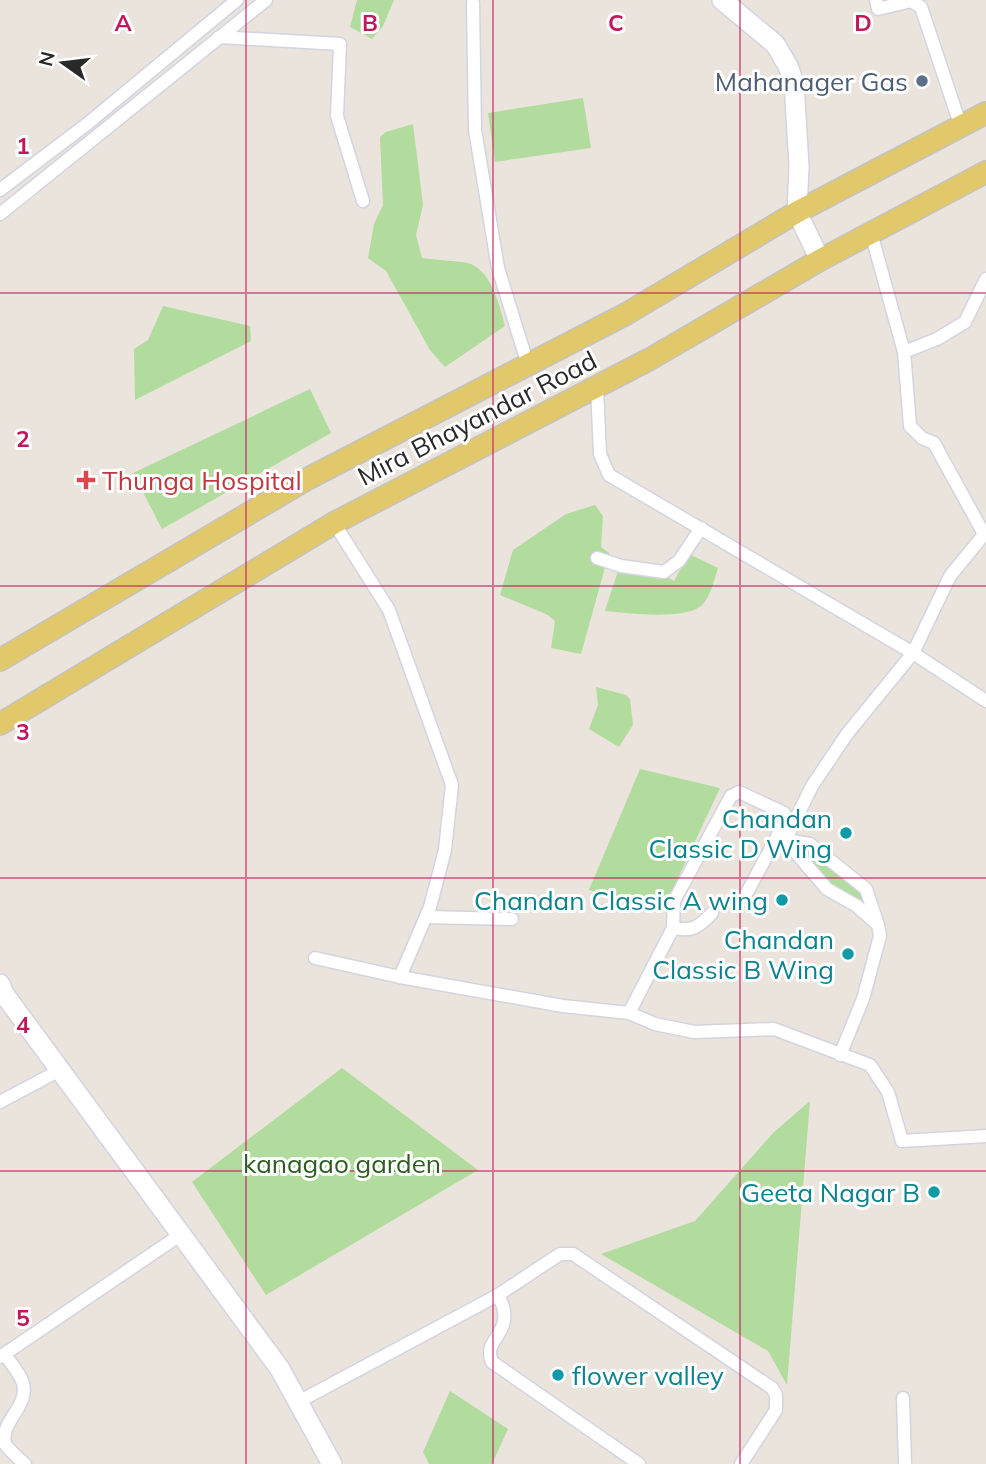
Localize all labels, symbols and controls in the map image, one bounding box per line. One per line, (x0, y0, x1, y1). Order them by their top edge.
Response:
text: A (114, 8, 132, 37)
text: B (362, 8, 378, 37)
text: C (608, 8, 624, 37)
text: D (854, 8, 872, 37)
north arrow (28, 28, 98, 98)
text: N (33, 49, 60, 69)
place label: Mahanager Gas (715, 65, 908, 98)
marker: Mahanager Gas (914, 73, 930, 89)
text: 1 (16, 131, 30, 160)
street label: Mira Bhayandar Road (352, 343, 602, 493)
text: 2 (16, 424, 30, 453)
place label: Thunga Hospital (102, 464, 302, 497)
marker: Thunga Hospital (76, 470, 96, 490)
text: 3 (16, 717, 30, 746)
place label: Chandan Classic D Wing (649, 802, 832, 865)
marker: Chandan Classic D Wing (838, 825, 854, 841)
place label: Chandan Classic A wing (474, 884, 768, 917)
marker: Chandan Classic A wing (774, 892, 790, 908)
place label: Chandan Classic B Wing (652, 923, 834, 986)
marker: Chandan Classic B Wing (840, 946, 856, 962)
text: 4 (16, 1010, 30, 1039)
park label: kanagao garden (243, 1147, 441, 1180)
place label: Geeta Nagar B (741, 1176, 920, 1209)
marker: Geeta Nagar B (926, 1184, 942, 1200)
text: 5 (16, 1303, 30, 1332)
place label: flower valley (572, 1359, 724, 1392)
marker: flower valley (550, 1367, 566, 1383)

